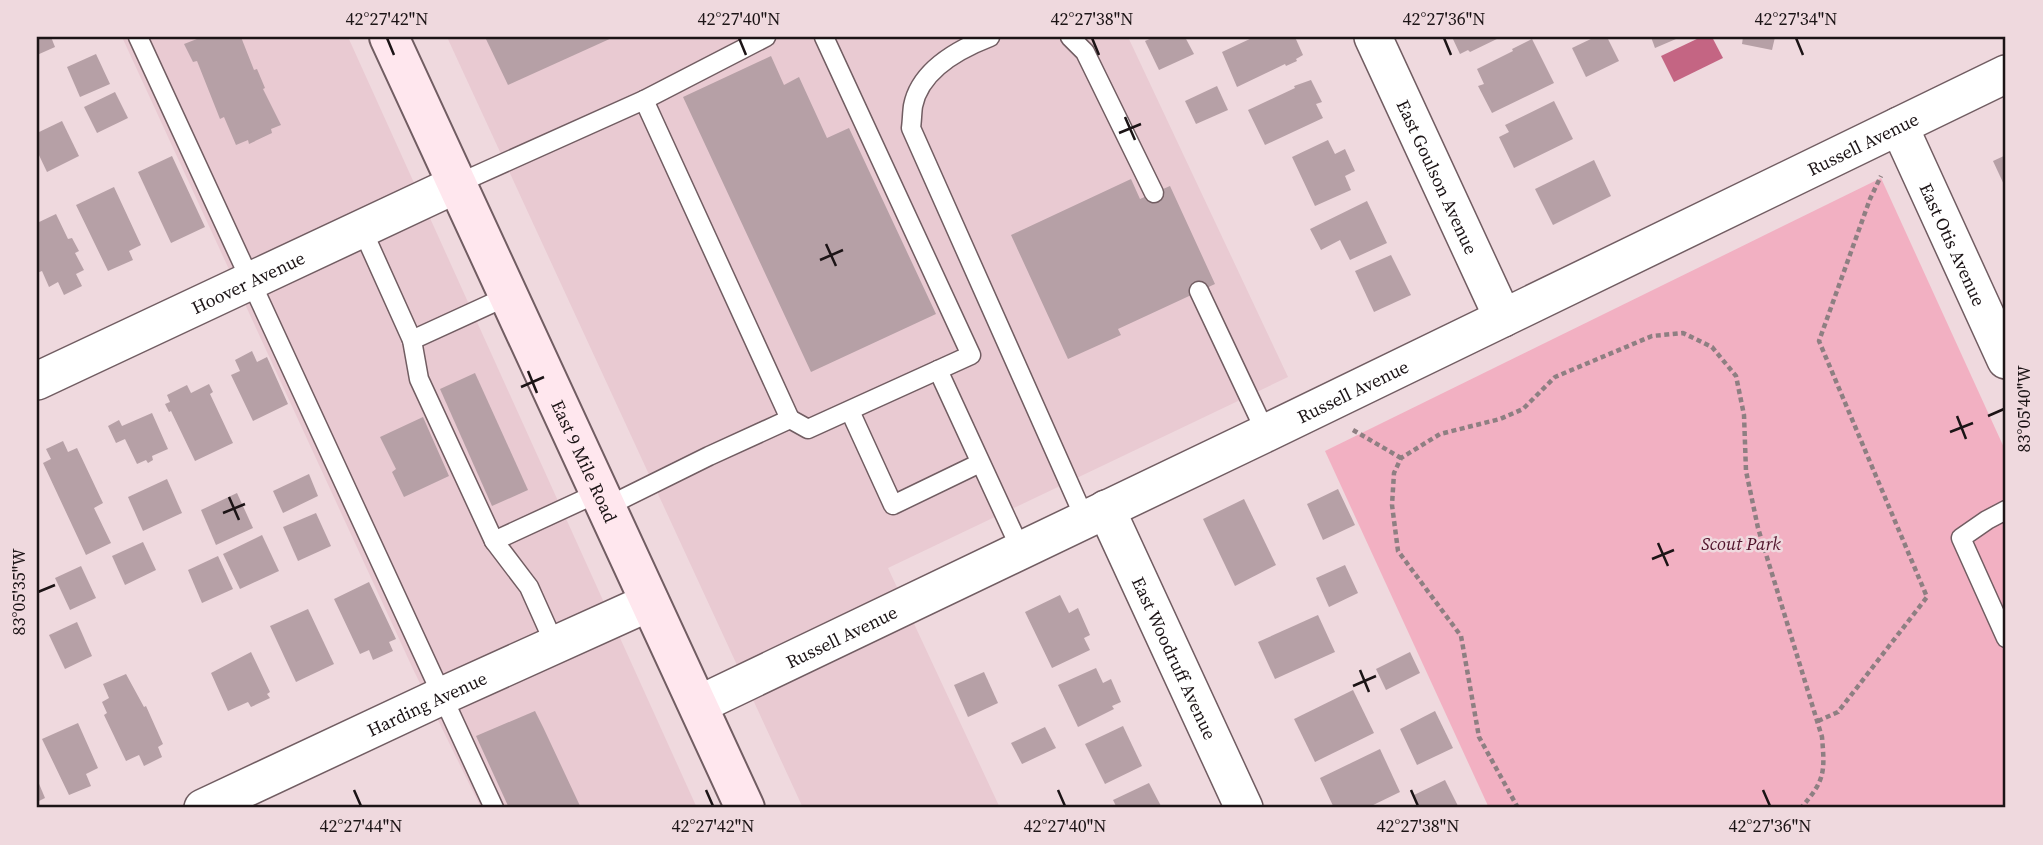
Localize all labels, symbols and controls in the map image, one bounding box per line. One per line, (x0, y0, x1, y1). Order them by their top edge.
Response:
text: 42°27'42"N (346, 6, 428, 31)
text: 42°27'40"N (698, 6, 780, 31)
text: 42°27'38"N (1051, 6, 1133, 31)
text: 42°27'36"N (1403, 6, 1485, 31)
text: 42°27'34"N (1755, 6, 1837, 31)
street label: East Goulson Avenue (1391, 95, 1484, 258)
street label: Russell Avenue (1803, 106, 1922, 181)
street label: East Otis Avenue (1914, 179, 1992, 310)
street label: Hoover Avenue (187, 245, 309, 319)
street label: Russell Avenue (1293, 353, 1412, 429)
text: 83°05'40"W (2011, 365, 2036, 452)
street label: East 9 Mile Road (546, 396, 624, 526)
park label: Scout Park (1701, 531, 1781, 556)
text: 83°05'35"W (6, 548, 31, 635)
street label: East Woodruff Avenue (1126, 572, 1223, 743)
street label: Russell Avenue (782, 599, 901, 674)
street label: Harding Avenue (363, 665, 491, 742)
text: 42°27'44"N (320, 813, 402, 838)
text: 42°27'42"N (672, 813, 754, 838)
text: 42°27'40"N (1024, 813, 1106, 838)
text: 42°27'38"N (1377, 813, 1459, 838)
text: 42°27'36"N (1729, 813, 1811, 838)

